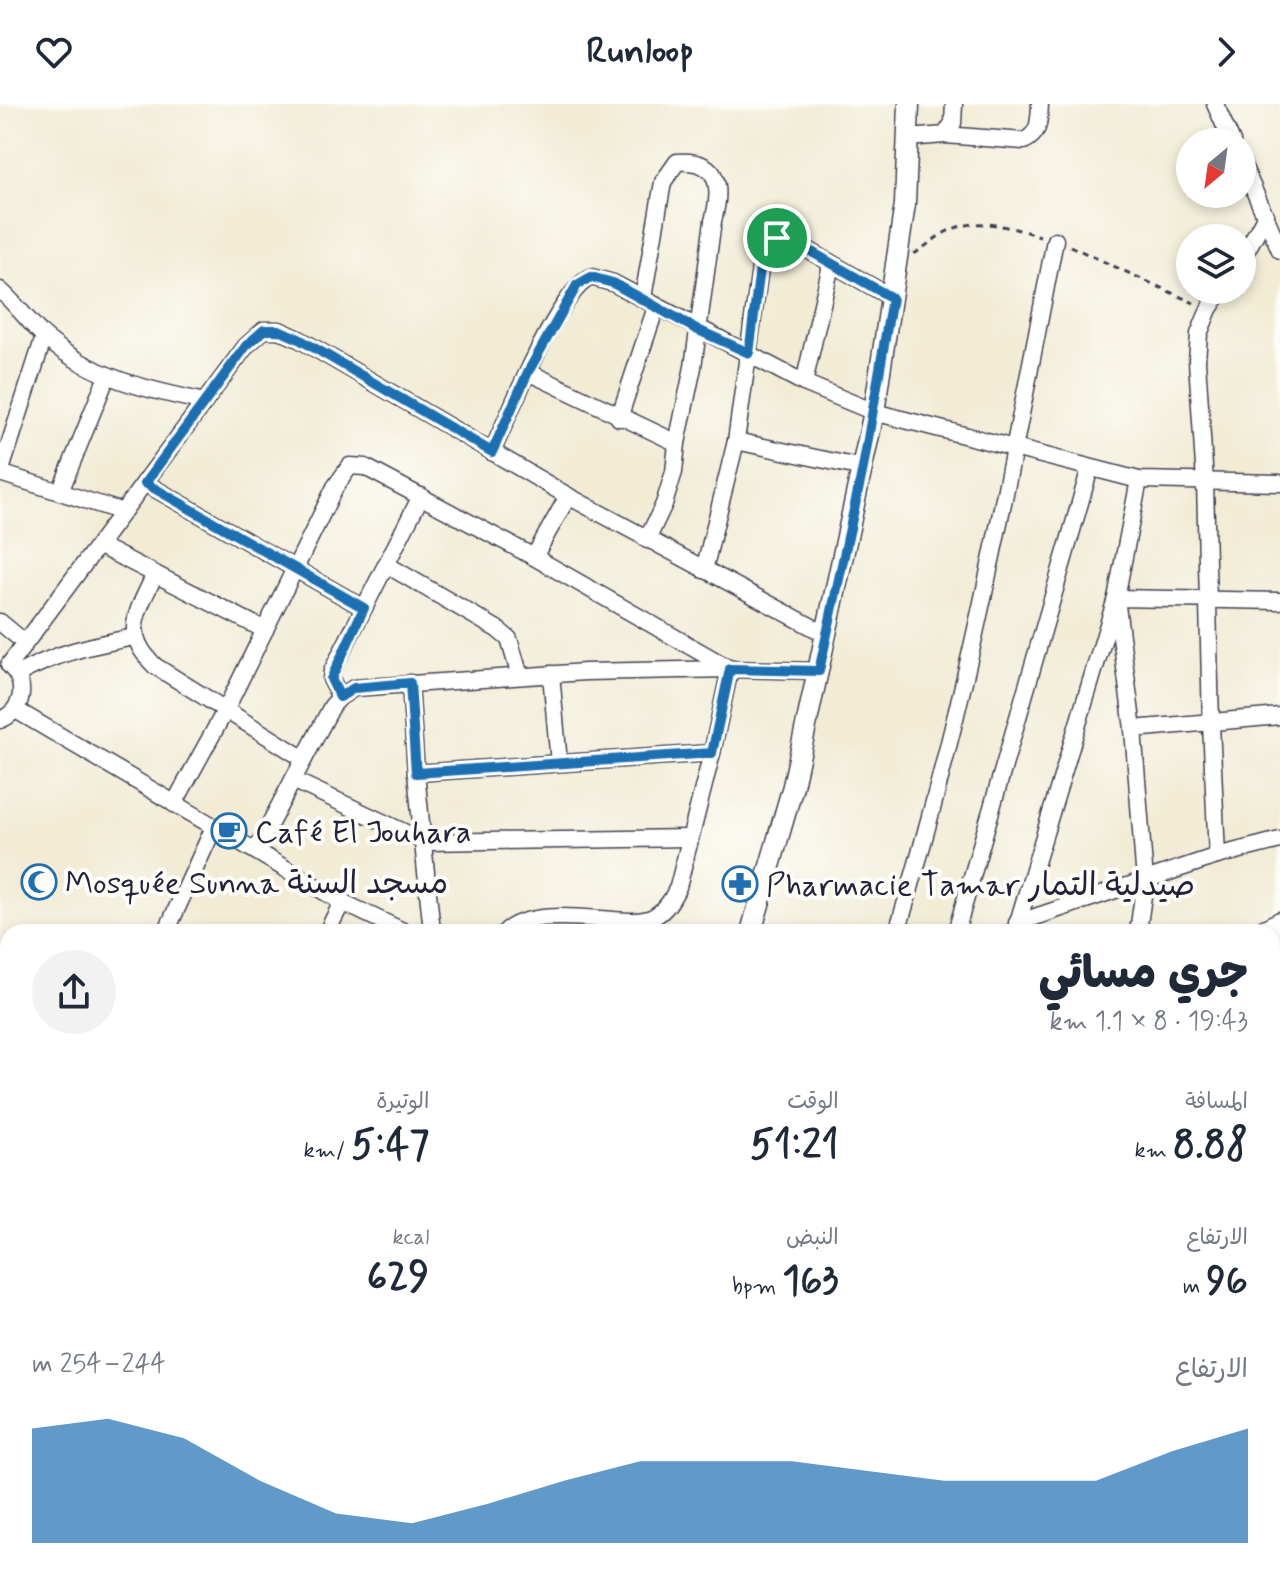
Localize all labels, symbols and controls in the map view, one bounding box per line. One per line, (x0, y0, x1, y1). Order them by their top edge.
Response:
text: Runloop (586, 29, 694, 76)
icon: heart (32, 30, 76, 74)
icon: forward (1204, 30, 1248, 74)
north arrow (1176, 128, 1256, 208)
map controls (1176, 128, 1256, 304)
pin (743, 204, 811, 272)
icon: arrive (755, 216, 799, 260)
button: layers (1176, 224, 1256, 304)
cafe icon: Café El Jouhara (210, 812, 248, 850)
place label: Café El Jouhara (255, 812, 471, 854)
mosque icon: Mosquée Sunna مسجد السنة (20, 863, 58, 901)
place label: Mosquée Sunna مسجد السنة (65, 863, 448, 905)
pharmacy icon: Pharmacie Tamar صيدلية التمار (721, 865, 759, 903)
place label: Pharmacie Tamar صيدلية التمار (766, 865, 1195, 907)
text: جري مسائي (1039, 946, 1248, 1004)
button: share (32, 950, 116, 1034)
text: 19:43 · 8 × 1.1 km (1050, 1005, 1248, 1039)
text: الوتيرة (376, 1088, 429, 1116)
text: الوقت (787, 1088, 839, 1116)
text: المسافة (1185, 1088, 1248, 1116)
text: 5:47 (351, 1120, 429, 1172)
text: 51:21 (750, 1120, 839, 1172)
text: 8.88 (1173, 1120, 1248, 1172)
text: /km (304, 1137, 351, 1165)
text: km (1135, 1137, 1173, 1165)
text: kcal (392, 1224, 429, 1252)
text: النبض (786, 1224, 839, 1252)
text: الارتفاع (1186, 1224, 1248, 1252)
text: 629 (367, 1252, 429, 1304)
text: 163 (782, 1256, 839, 1308)
text: 96 (1206, 1256, 1248, 1308)
text: bpm (732, 1273, 782, 1301)
text: m (1183, 1273, 1206, 1301)
text: 244–254 m (32, 1348, 166, 1382)
text: الارتفاع (1175, 1353, 1248, 1387)

